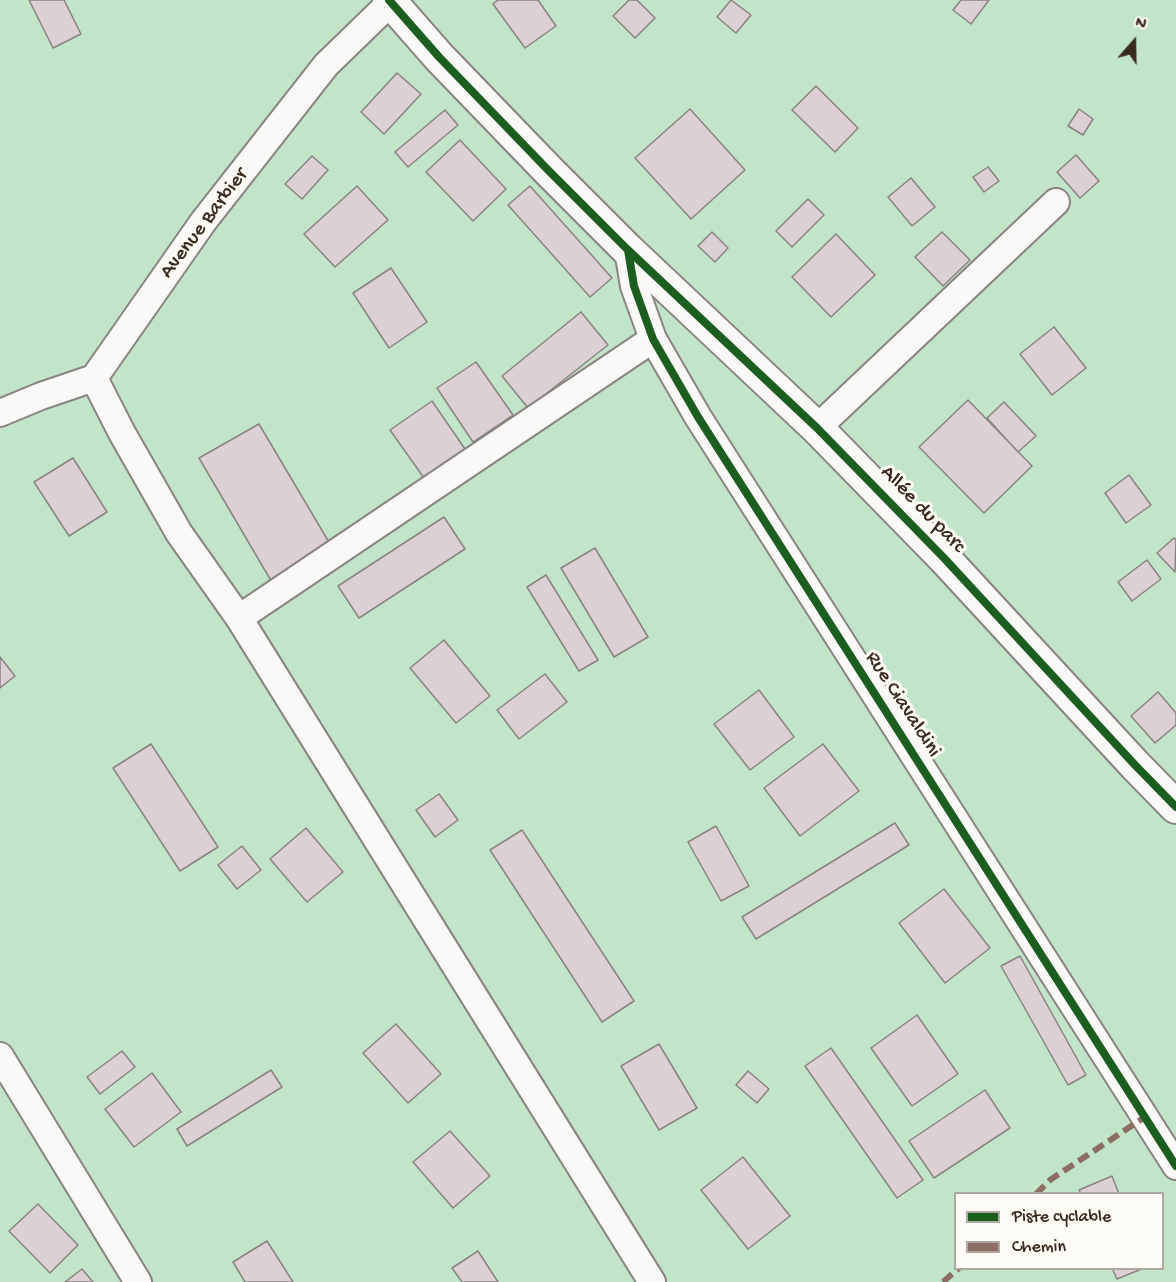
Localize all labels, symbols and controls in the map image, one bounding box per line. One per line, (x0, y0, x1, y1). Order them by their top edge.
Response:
north arrow (1104, 12, 1164, 72)
text: N (1132, 14, 1148, 35)
street label: Avenue Barbier (155, 164, 255, 284)
street label: Allée du parc (874, 461, 970, 559)
street label: Rue Ciavaldini (858, 647, 946, 763)
legend (954, 1192, 1164, 1270)
text: Piste cyclable (1012, 1207, 1111, 1228)
text: Chemin (1012, 1237, 1066, 1258)

